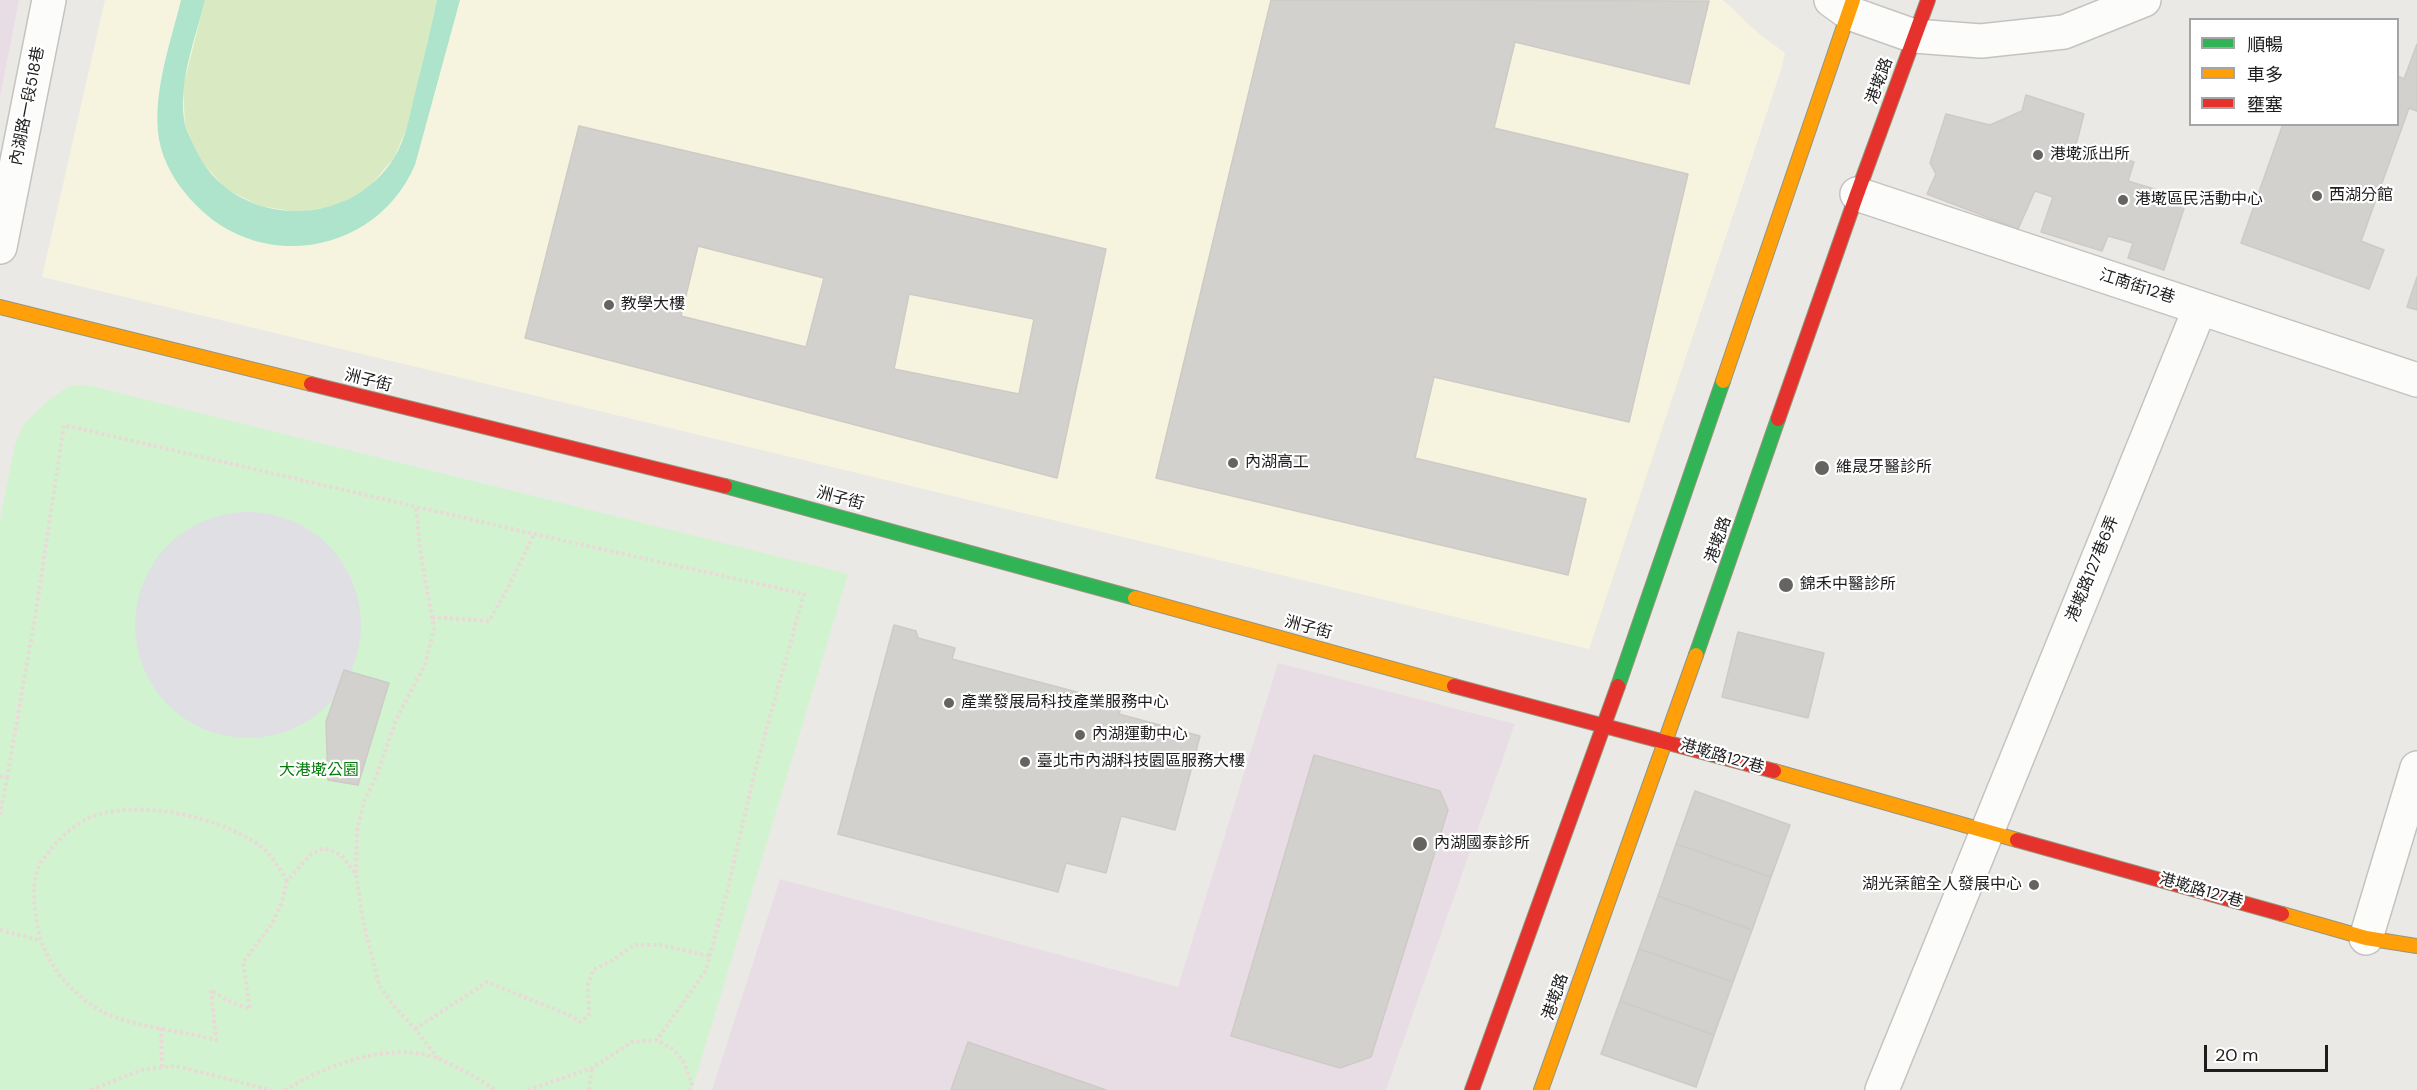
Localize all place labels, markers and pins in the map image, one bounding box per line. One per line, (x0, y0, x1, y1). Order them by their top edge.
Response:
place label: 港墘派出所 (2050, 145, 2130, 165)
marker: 港墘派出所 (2031, 148, 2045, 162)
place label: 西湖分館 (2329, 186, 2393, 206)
marker: 西湖分館 (2310, 189, 2324, 203)
place label: 港墘區民活動中心 (2135, 190, 2263, 210)
marker: 港墘區民活動中心 (2116, 193, 2130, 207)
place label: 教學大樓 (621, 295, 685, 315)
marker: 教學大樓 (602, 298, 616, 312)
place label: 內湖高工 (1245, 453, 1309, 473)
marker: 內湖高工 (1226, 456, 1240, 470)
place label: 維晟牙醫診所 (1836, 458, 1932, 478)
marker: 維晟牙醫診所 (1813, 459, 1831, 477)
place label: 錦禾中醫診所 (1800, 575, 1896, 595)
marker: 錦禾中醫診所 (1777, 576, 1795, 594)
place label: 產業發展局科技產業服務中心 (961, 693, 1169, 713)
marker: 產業發展局科技產業服務中心 (942, 696, 956, 710)
place label: 內湖運動中心 (1092, 725, 1188, 745)
marker: 內湖運動中心 (1073, 728, 1087, 742)
place label: 臺北市內湖科技園區服務大樓 (1037, 752, 1245, 772)
marker: 臺北市內湖科技園區服務大樓 (1018, 755, 1032, 769)
place label: 內湖國泰診所 (1434, 834, 1530, 854)
marker: 內湖國泰診所 (1411, 835, 1429, 853)
place label: 湖光棻館全人發展中心 (1862, 875, 2022, 895)
marker: 湖光棻館全人發展中心 (2027, 878, 2041, 892)

